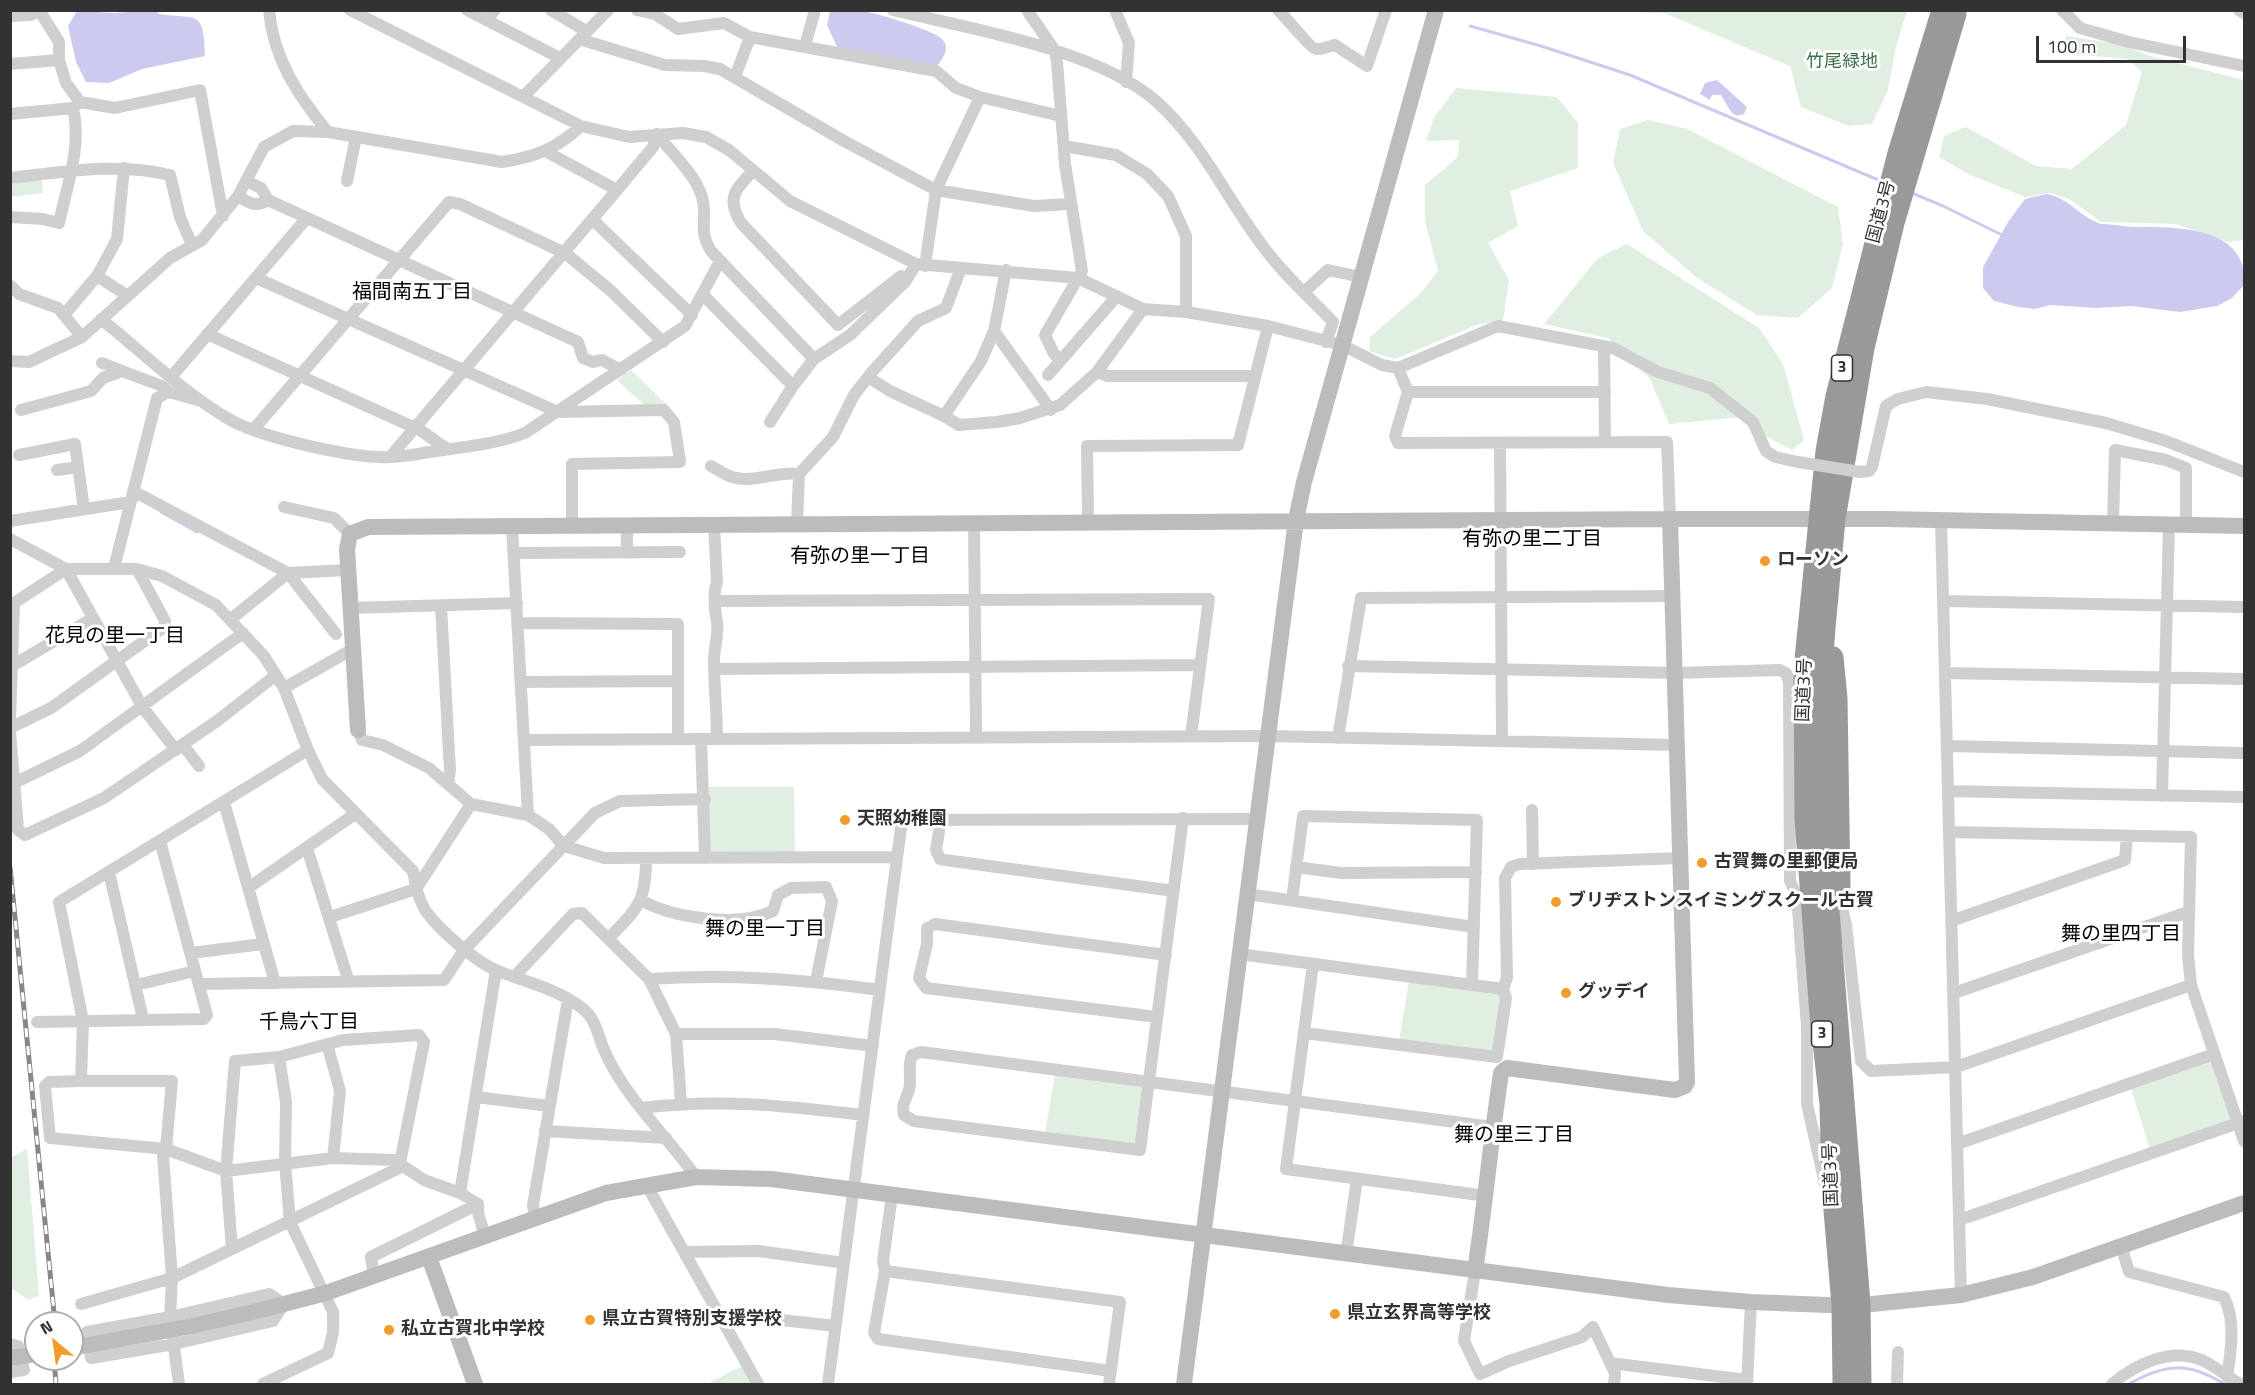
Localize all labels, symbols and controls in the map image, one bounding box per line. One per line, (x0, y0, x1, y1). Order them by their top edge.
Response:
scale bar (2039, 24, 2189, 62)
text: 100 m (2047, 33, 2096, 60)
park label: 竹尾緑地 (1806, 52, 1878, 74)
street label: 国道3号 (1863, 178, 1901, 246)
district label: 福間南五丁目 (352, 281, 472, 305)
road number: 3 (1832, 355, 1852, 381)
district label: 有弥の里二丁目 (1462, 528, 1602, 552)
district label: 有弥の里一丁目 (790, 545, 930, 569)
place label: ローソン (1777, 550, 1849, 572)
marker: ローソン (1758, 554, 1772, 568)
district label: 花見の里一丁目 (45, 625, 185, 649)
street label: 国道3号 (1793, 658, 1817, 722)
place label: 天照幼稚園 (857, 809, 947, 831)
marker: 天照幼稚園 (838, 813, 852, 827)
place label: 古賀舞の里郵便局 (1714, 852, 1858, 874)
marker: 古賀舞の里郵便局 (1695, 856, 1709, 870)
place label: ブリヂストンスイミングスクール古賀 (1568, 891, 1874, 913)
marker: ブリヂストンスイミングスクール古賀 (1549, 895, 1563, 909)
district label: 舞の里一丁目 (705, 918, 825, 942)
district label: 舞の里四丁目 (2061, 923, 2181, 947)
place label: グッデイ (1578, 982, 1650, 1004)
marker: グッデイ (1559, 986, 1573, 1000)
district label: 千鳥六丁目 (259, 1011, 359, 1035)
road number: 3 (1812, 1021, 1832, 1047)
district label: 舞の里三丁目 (1454, 1124, 1574, 1148)
street label: 国道3号 (1820, 1143, 1844, 1207)
place label: 県立玄界高等学校 (1347, 1303, 1491, 1325)
marker: 県立玄界高等学校 (1328, 1307, 1342, 1321)
place label: 県立古賀特別支援学校 (602, 1309, 782, 1331)
north arrow (24, 1311, 84, 1371)
marker: 県立古賀特別支援学校 (583, 1313, 597, 1327)
text: N (36, 1314, 57, 1340)
place label: 私立古賀北中学校 (401, 1319, 545, 1341)
marker: 私立古賀北中学校 (382, 1323, 396, 1337)

